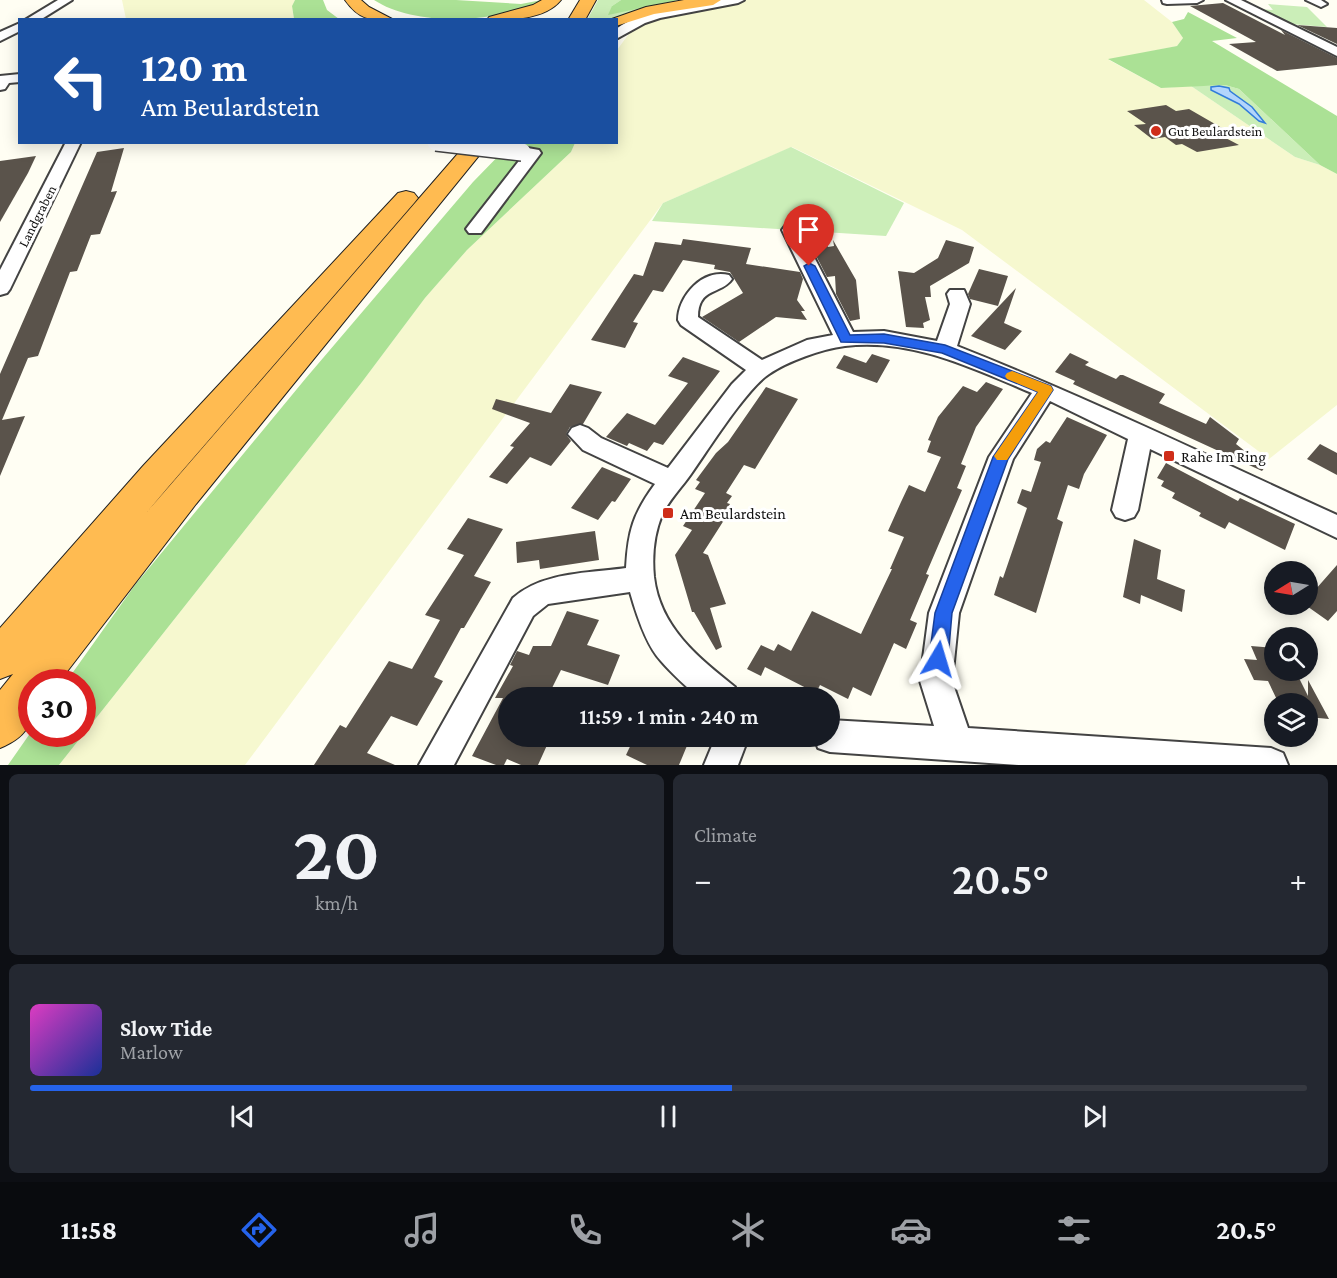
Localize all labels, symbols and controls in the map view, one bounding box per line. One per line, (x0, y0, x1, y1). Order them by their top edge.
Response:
icon: left (42, 42, 120, 120)
text: 120 m (141, 43, 247, 90)
text: Am Beulardstein (141, 92, 320, 122)
place label: Gut Beulardstein (1168, 123, 1263, 139)
marker: Gut Beulardstein (1149, 124, 1163, 138)
street label: Landgraben (15, 182, 60, 250)
pin (783, 204, 834, 266)
icon: arrive (792, 213, 825, 246)
place label: Rahe Im Ring (1181, 448, 1266, 466)
marker: Rahe Im Ring (1162, 449, 1176, 463)
place label: Am Beulardstein (680, 505, 786, 522)
marker: Am Beulardstein (661, 506, 675, 520)
north arrow (1264, 561, 1318, 615)
map controls (1264, 561, 1318, 747)
position arrow (906, 627, 970, 691)
button: search (1264, 627, 1318, 681)
speed limit sign: 30 (18, 669, 96, 747)
button: layers (1264, 693, 1318, 747)
text: 11:59 · 1 min · 240 m (579, 704, 759, 729)
text: 20 (293, 809, 380, 896)
text: Climate (694, 824, 757, 846)
text: 20.5° (952, 854, 1049, 904)
text: − (694, 861, 711, 898)
text: + (1290, 861, 1307, 898)
text: km/h (315, 892, 358, 914)
text: Slow Tide (120, 1016, 212, 1041)
text: Marlow (120, 1041, 183, 1063)
icon: previous (226, 1100, 259, 1133)
icon: pause (652, 1100, 685, 1133)
icon: next (1078, 1100, 1111, 1133)
icon: directions (238, 1209, 280, 1251)
icon: music (401, 1209, 443, 1251)
icon: phone (564, 1209, 606, 1251)
icon: climate (727, 1209, 769, 1251)
icon: car (890, 1209, 932, 1251)
icon: filters (1053, 1209, 1095, 1251)
text: 11:58 (61, 1215, 117, 1245)
text: 20.5° (1216, 1215, 1276, 1245)

